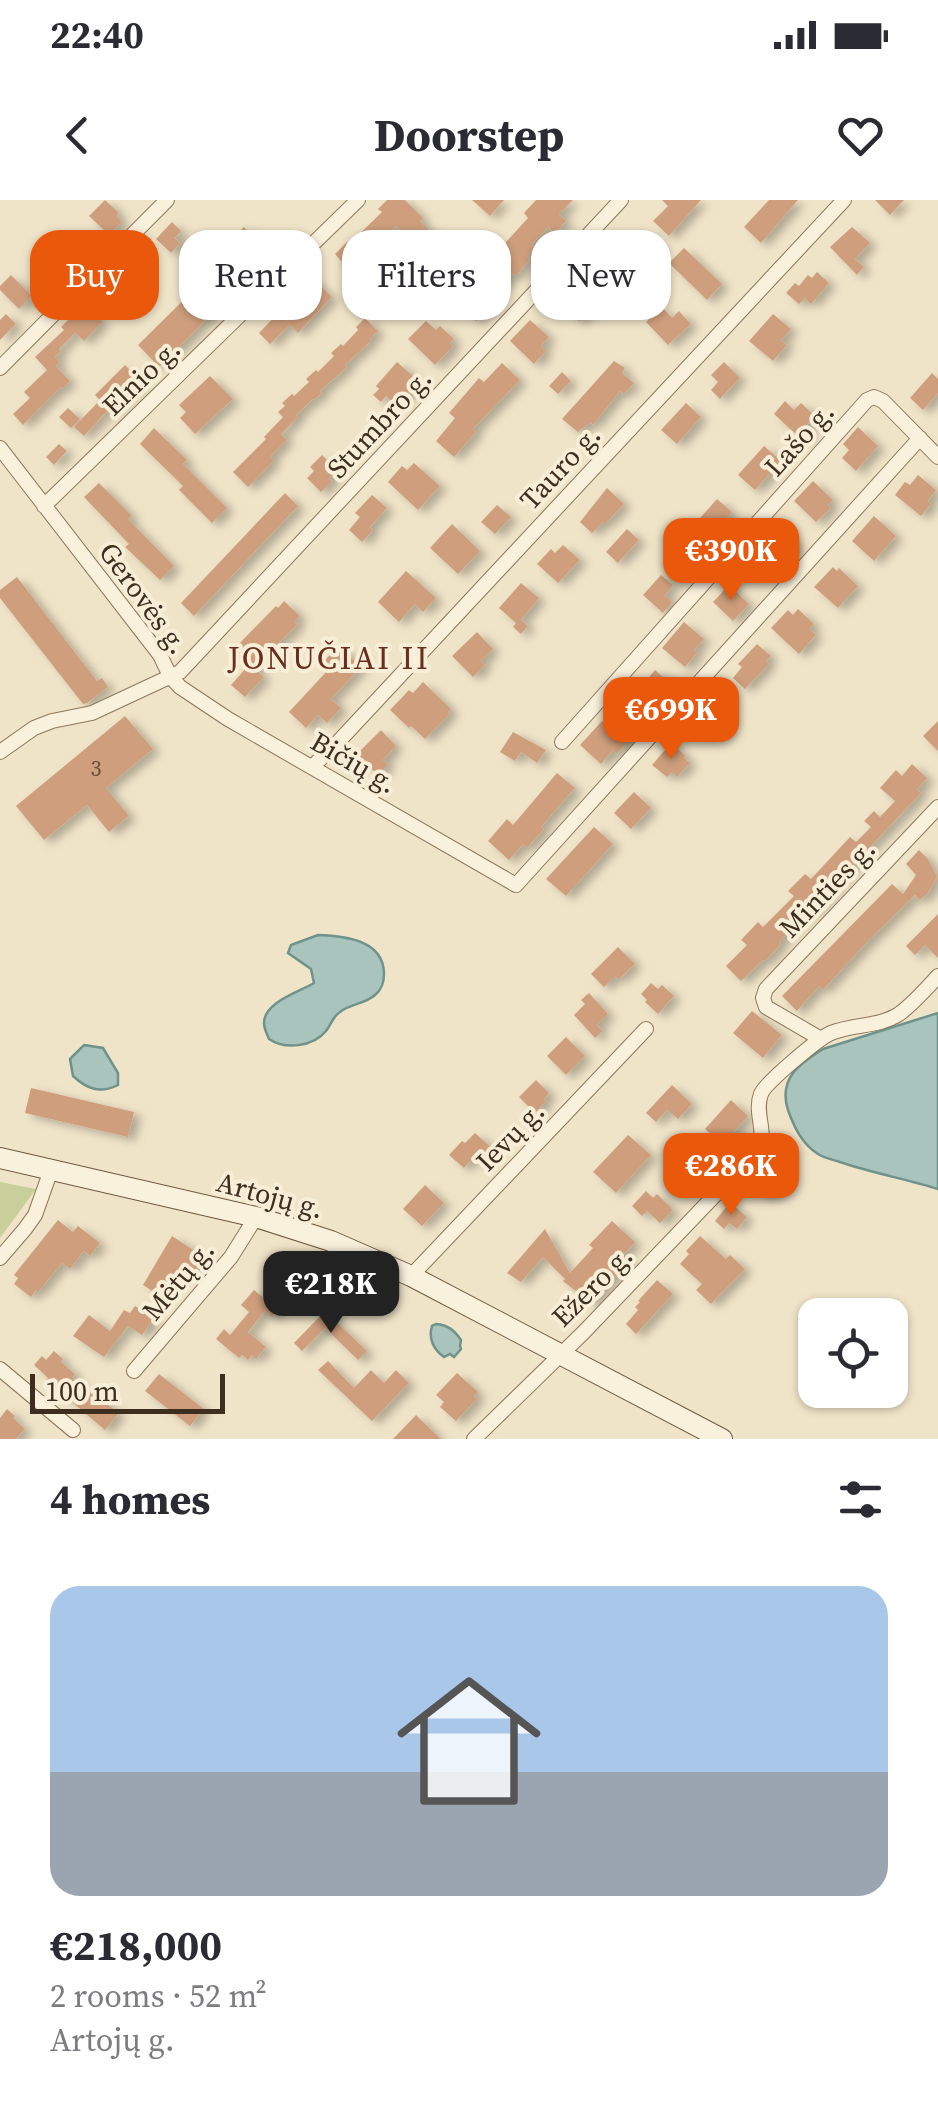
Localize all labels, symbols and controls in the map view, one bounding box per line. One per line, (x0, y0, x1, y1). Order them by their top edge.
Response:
text: 22:40 (50, 9, 144, 61)
text: Doorstep (374, 104, 564, 166)
icon: back (50, 108, 105, 163)
icon: heart (833, 108, 888, 163)
chip: Buy (30, 230, 159, 320)
chip: Rent (179, 230, 322, 320)
chip: Filters (342, 230, 511, 320)
chip: New (531, 230, 671, 320)
street label: Elnio g. (94, 330, 188, 424)
street label: Stumbro g. (318, 360, 440, 486)
street label: Lašo g. (755, 394, 843, 484)
street label: Tauro g. (511, 416, 609, 518)
pin: €390K (661, 518, 801, 603)
text: €390K (685, 528, 777, 572)
street label: Gerovės g. (90, 534, 198, 662)
district label: JONUČIAI II (227, 636, 430, 680)
pin: €699K (601, 677, 741, 762)
text: €699K (625, 687, 717, 731)
street label: Bičių g. (304, 722, 404, 802)
house number: 3 (90, 753, 102, 783)
street label: Minties g. (770, 830, 884, 946)
street label: Ievų g. (467, 1093, 553, 1179)
pin: €286K (661, 1133, 801, 1218)
text: €286K (685, 1143, 777, 1187)
street label: Artojų g. (212, 1163, 328, 1227)
street label: Mėtų g. (133, 1232, 223, 1328)
street label: Ežero g. (543, 1237, 641, 1335)
pin: €218K (261, 1251, 401, 1336)
text: €218K (285, 1261, 377, 1305)
map controls (798, 1298, 908, 1408)
button: locate (798, 1298, 908, 1408)
scale bar (30, 1369, 225, 1414)
text: 100 m (45, 1372, 119, 1410)
text: 4 homes (50, 1470, 210, 1528)
icon: filters (833, 1472, 888, 1527)
icon: home (379, 1651, 559, 1831)
text: €218,000 (50, 1916, 222, 1974)
text: 2 rooms · 52 m² (50, 1974, 267, 2018)
text: Artojų g. (50, 2018, 175, 2062)

